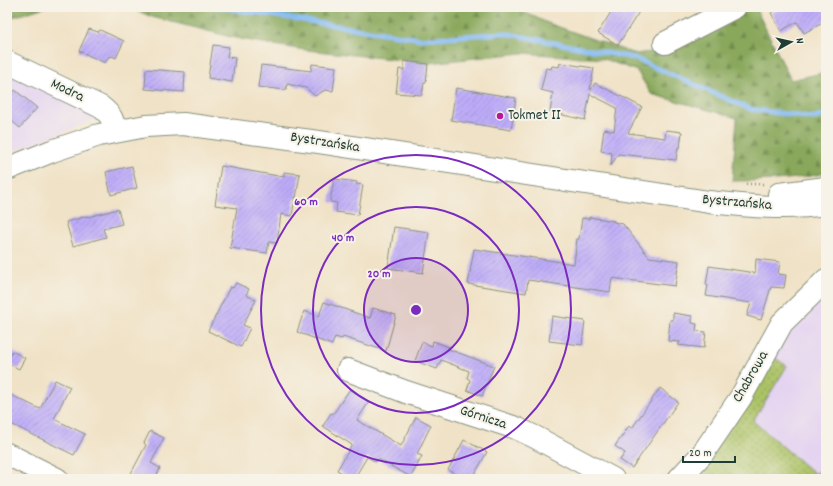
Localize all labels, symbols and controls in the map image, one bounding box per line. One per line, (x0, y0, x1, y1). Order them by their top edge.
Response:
north arrow (771, 22, 811, 62)
text: N (791, 37, 807, 45)
street label: Modra (46, 73, 88, 109)
place label: Tokmet II (508, 105, 561, 127)
marker: Tokmet II (495, 111, 505, 121)
street label: Bystrzańska (289, 127, 362, 159)
street label: Bystrzańska (701, 189, 774, 217)
text: 60 m (294, 194, 318, 211)
text: 40 m (332, 230, 354, 247)
text: 20 m (368, 266, 390, 283)
centre of rings (409, 303, 423, 317)
street label: Chabrowa (727, 346, 775, 407)
street label: Górnicza (457, 400, 510, 436)
scale bar (683, 438, 735, 464)
text: 20 m (689, 445, 712, 462)

